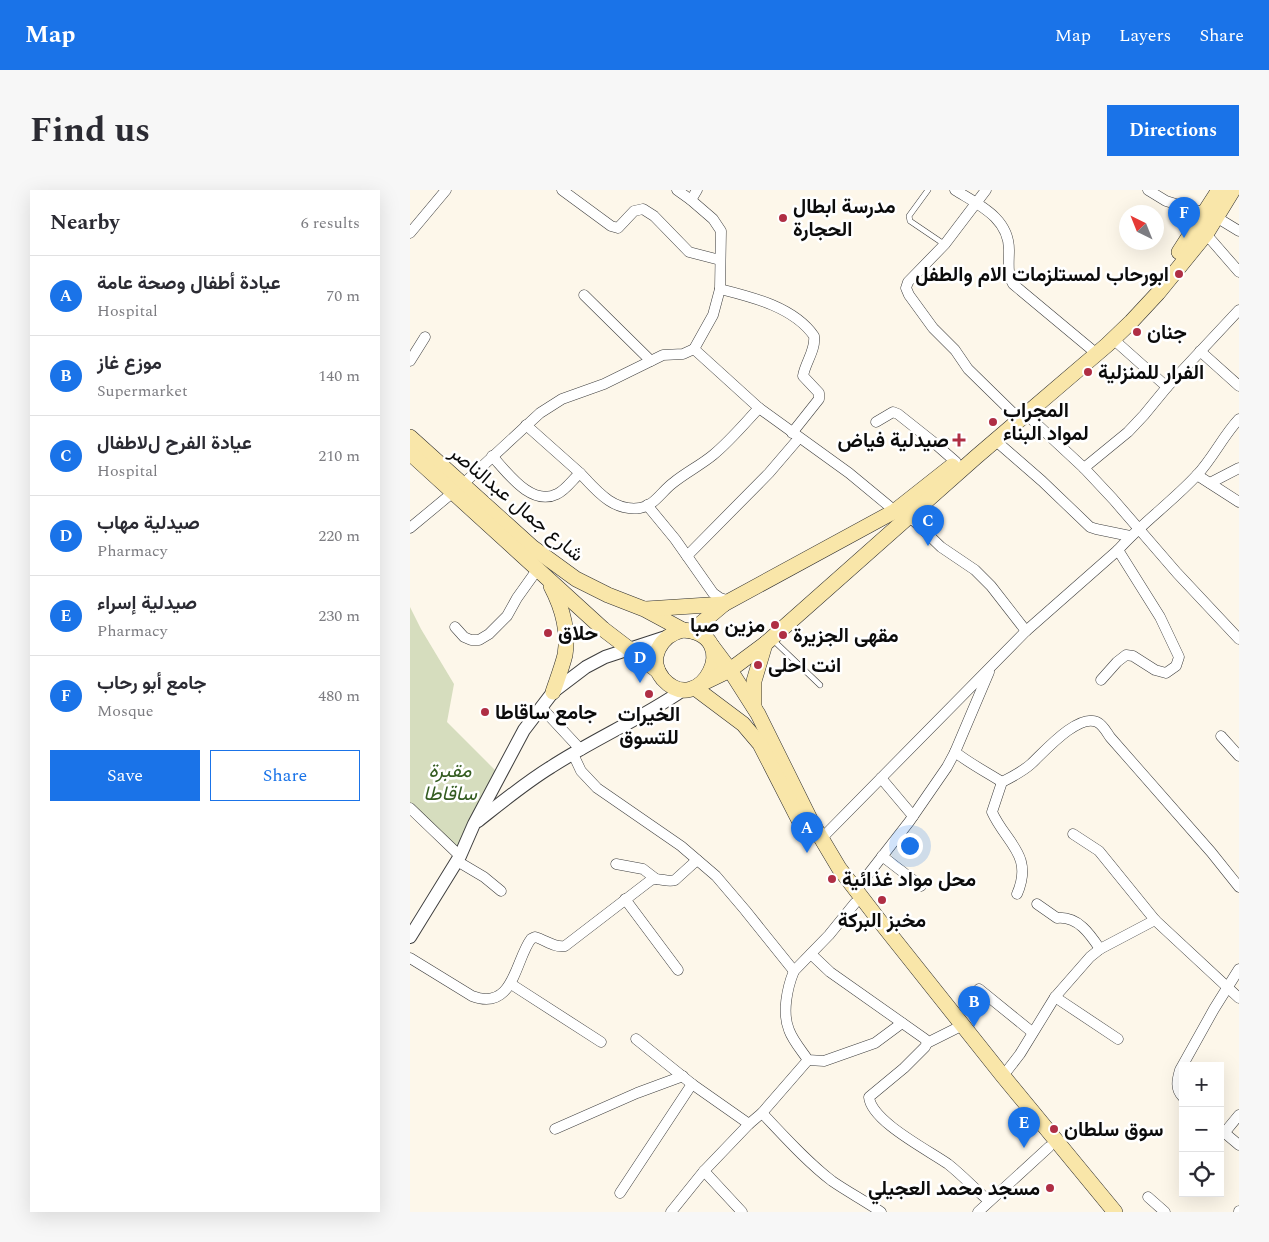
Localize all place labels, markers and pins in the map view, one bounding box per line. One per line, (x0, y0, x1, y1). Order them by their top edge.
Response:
place label: مدرسة ابطال الحجارة (793, 192, 896, 245)
pin: F (1168, 197, 1200, 238)
marker: مدرسة ابطال الحجارة (777, 212, 789, 224)
place label: ابورحاب لمستلزمات الام والطفل (915, 260, 1169, 290)
marker: ابورحاب لمستلزمات الام والطفل (1173, 268, 1185, 280)
place label: جنان (1147, 318, 1187, 348)
marker: جنان (1131, 326, 1143, 338)
place label: الفرار للمنزلية (1098, 358, 1204, 388)
marker: الفرار للمنزلية (1082, 366, 1094, 378)
place label: المجراب لمواد البناء (1003, 396, 1089, 449)
marker: المجراب لمواد البناء (987, 416, 999, 428)
place label: صيدلية فياض (838, 426, 949, 456)
marker: صيدلية فياض (953, 434, 965, 446)
pin: C (912, 505, 944, 546)
place label: مزين صبا (690, 611, 765, 641)
place label: حلاق (558, 619, 598, 649)
marker: مزين صبا (769, 619, 781, 631)
place label: مقهى الجزيرة (793, 621, 899, 651)
marker: حلاق (542, 627, 554, 639)
marker: مقهى الجزيرة (777, 629, 789, 641)
pin: D (624, 642, 656, 683)
place label: انت احلى (768, 651, 841, 681)
marker: انت احلى (752, 659, 764, 671)
marker: الخيرات للتسوق (643, 688, 655, 700)
place label: جامع ساقاطا (495, 698, 597, 728)
place label: الخيرات للتسوق (618, 700, 680, 753)
marker: جامع ساقاطا (479, 706, 491, 718)
pin: A (791, 812, 823, 853)
place label: محل مواد غذائية (842, 865, 976, 895)
marker: محل مواد غذائية (826, 873, 838, 885)
marker: مخبز البركة (876, 894, 888, 906)
place label: مخبز البركة (838, 906, 926, 936)
pin: B (958, 986, 990, 1027)
pin: E (1008, 1107, 1040, 1148)
place label: سوق سلطان (1064, 1115, 1164, 1145)
marker: سوق سلطان (1048, 1123, 1060, 1135)
place label: مسجد محمد العجيلي (868, 1174, 1040, 1205)
marker: مسجد محمد العجيلي (1044, 1182, 1056, 1194)

